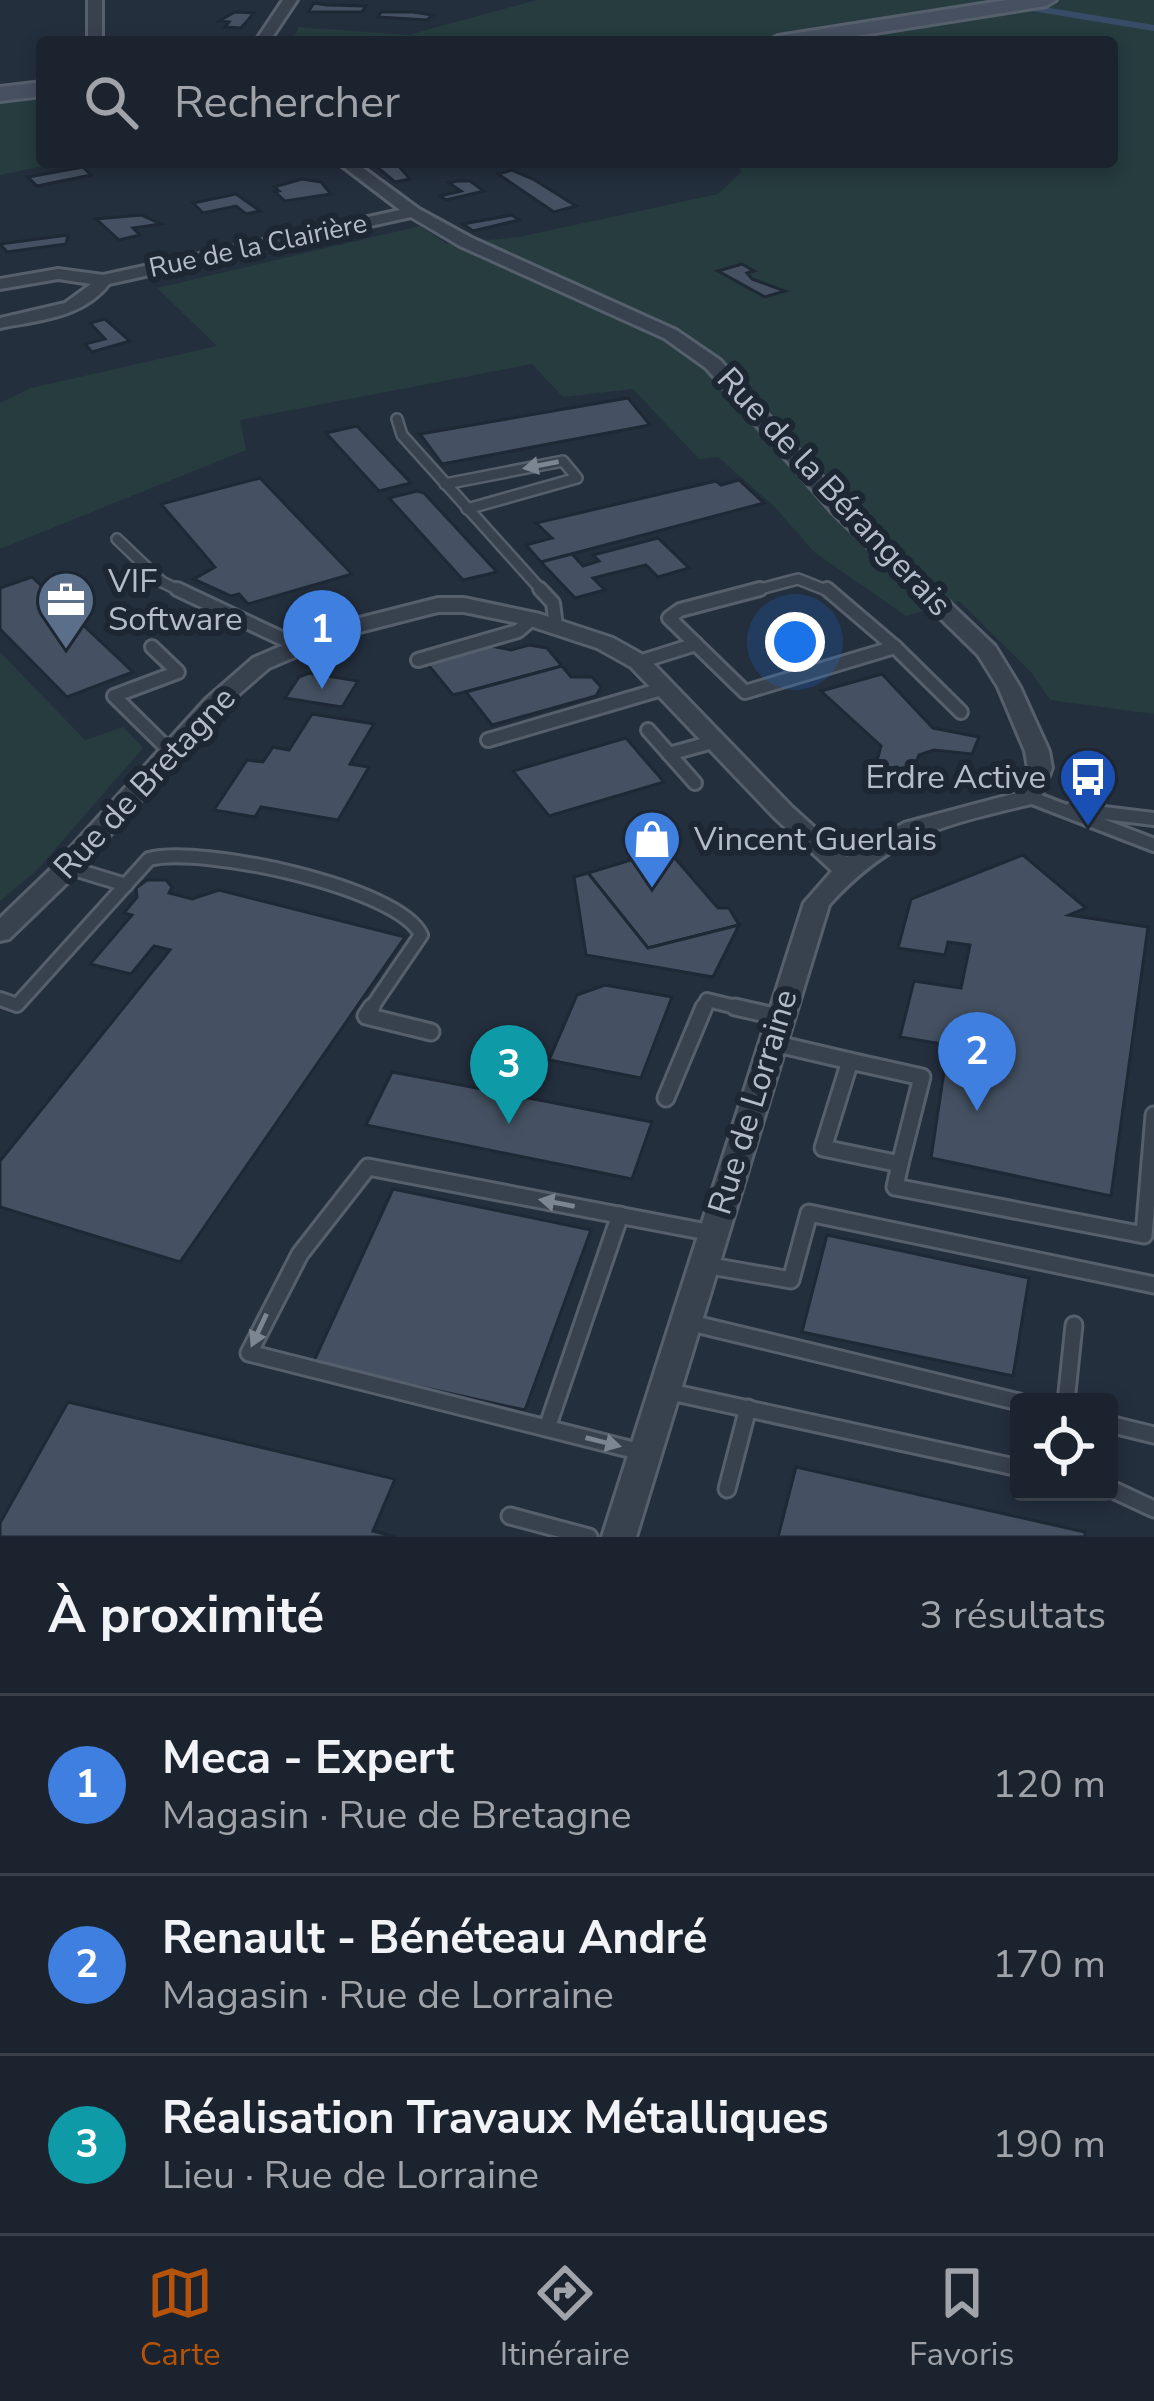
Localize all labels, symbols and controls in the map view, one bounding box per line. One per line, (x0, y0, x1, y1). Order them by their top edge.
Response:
search box (36, 36, 1118, 168)
icon: search (78, 69, 144, 135)
text: Rechercher (174, 72, 400, 133)
street label: Rue de la Clairière (146, 205, 370, 287)
street label: Rue de la Bérangerais (707, 358, 961, 626)
one-way arrow (522, 456, 559, 475)
place label: VIF Software (107, 559, 243, 642)
office icon: VIF Software (35, 569, 97, 651)
pin: 1 (283, 590, 361, 689)
your location (765, 612, 825, 672)
street label: Rue de Bretagne (44, 677, 246, 889)
bus stop icon: Erdre Active (1057, 746, 1119, 828)
place label: Erdre Active (866, 755, 1046, 800)
shop icon: Vincent Guerlais (621, 808, 683, 890)
place label: Vincent Guerlais (693, 817, 937, 862)
street label: Rue de Lorraine (697, 984, 809, 1220)
pin: 2 (938, 1012, 1016, 1111)
pin: 3 (470, 1025, 548, 1124)
one-way arrow (537, 1193, 575, 1212)
one-way arrow (249, 1313, 269, 1348)
map controls (1010, 1393, 1118, 1501)
button: locate (1010, 1393, 1118, 1501)
one-way arrow (584, 1433, 621, 1452)
text: À proximité (48, 1580, 324, 1650)
text: 3 résultats (920, 1589, 1106, 1642)
text: Meca - Expert (162, 1728, 454, 1789)
text: 1 (75, 1758, 99, 1811)
text: 120 m (992, 1758, 1106, 1811)
text: Magasin · Rue de Bretagne (162, 1789, 632, 1842)
text: Renault - Bénéteau André (162, 1908, 707, 1969)
text: 2 (75, 1938, 99, 1991)
text: 170 m (992, 1938, 1106, 1991)
text: Magasin · Rue de Lorraine (162, 1969, 614, 2022)
text: Réalisation Travaux Métalliques (162, 2088, 829, 2149)
text: 3 (75, 2118, 99, 2171)
text: 190 m (992, 2118, 1106, 2171)
text: Lieu · Rue de Lorraine (162, 2149, 539, 2202)
tab: Carte (140, 2260, 220, 2377)
tab: Itinéraire (500, 2260, 630, 2377)
tab: Favoris (909, 2260, 1014, 2377)

